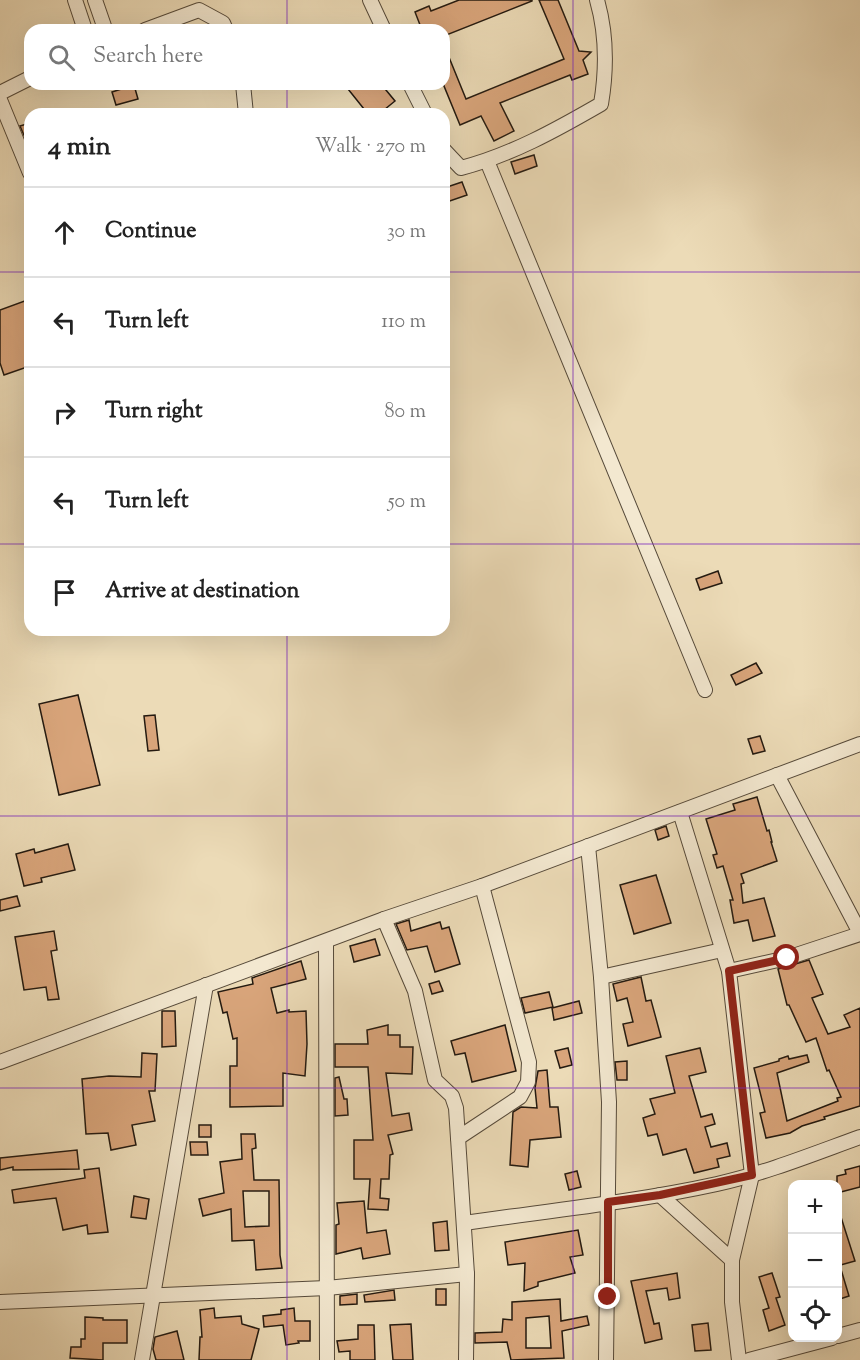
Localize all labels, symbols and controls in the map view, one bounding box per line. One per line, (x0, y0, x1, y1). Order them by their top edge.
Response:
search box (24, 24, 450, 90)
icon: search (45, 41, 78, 74)
text: Search here (93, 41, 203, 73)
text: 4 min (48, 129, 111, 166)
text: Walk · 270 m (315, 133, 426, 162)
icon: ahead (48, 216, 81, 249)
text: Continue (105, 216, 196, 248)
text: 30 m (387, 218, 426, 247)
icon: left (48, 306, 81, 339)
text: Turn left (105, 306, 188, 338)
text: 110 m (381, 308, 426, 337)
icon: right (48, 396, 81, 429)
text: Turn right (105, 396, 202, 428)
text: 80 m (385, 398, 426, 427)
icon: left (48, 486, 81, 519)
text: Turn left (105, 486, 188, 518)
text: 50 m (388, 488, 426, 517)
icon: arrive (48, 576, 81, 609)
text: Arrive at destination (105, 576, 300, 608)
route start (773, 944, 799, 970)
map controls (788, 1180, 842, 1342)
button: + (788, 1180, 842, 1234)
button: − (788, 1234, 842, 1288)
route end (594, 1283, 620, 1309)
button: locate (788, 1288, 842, 1342)

